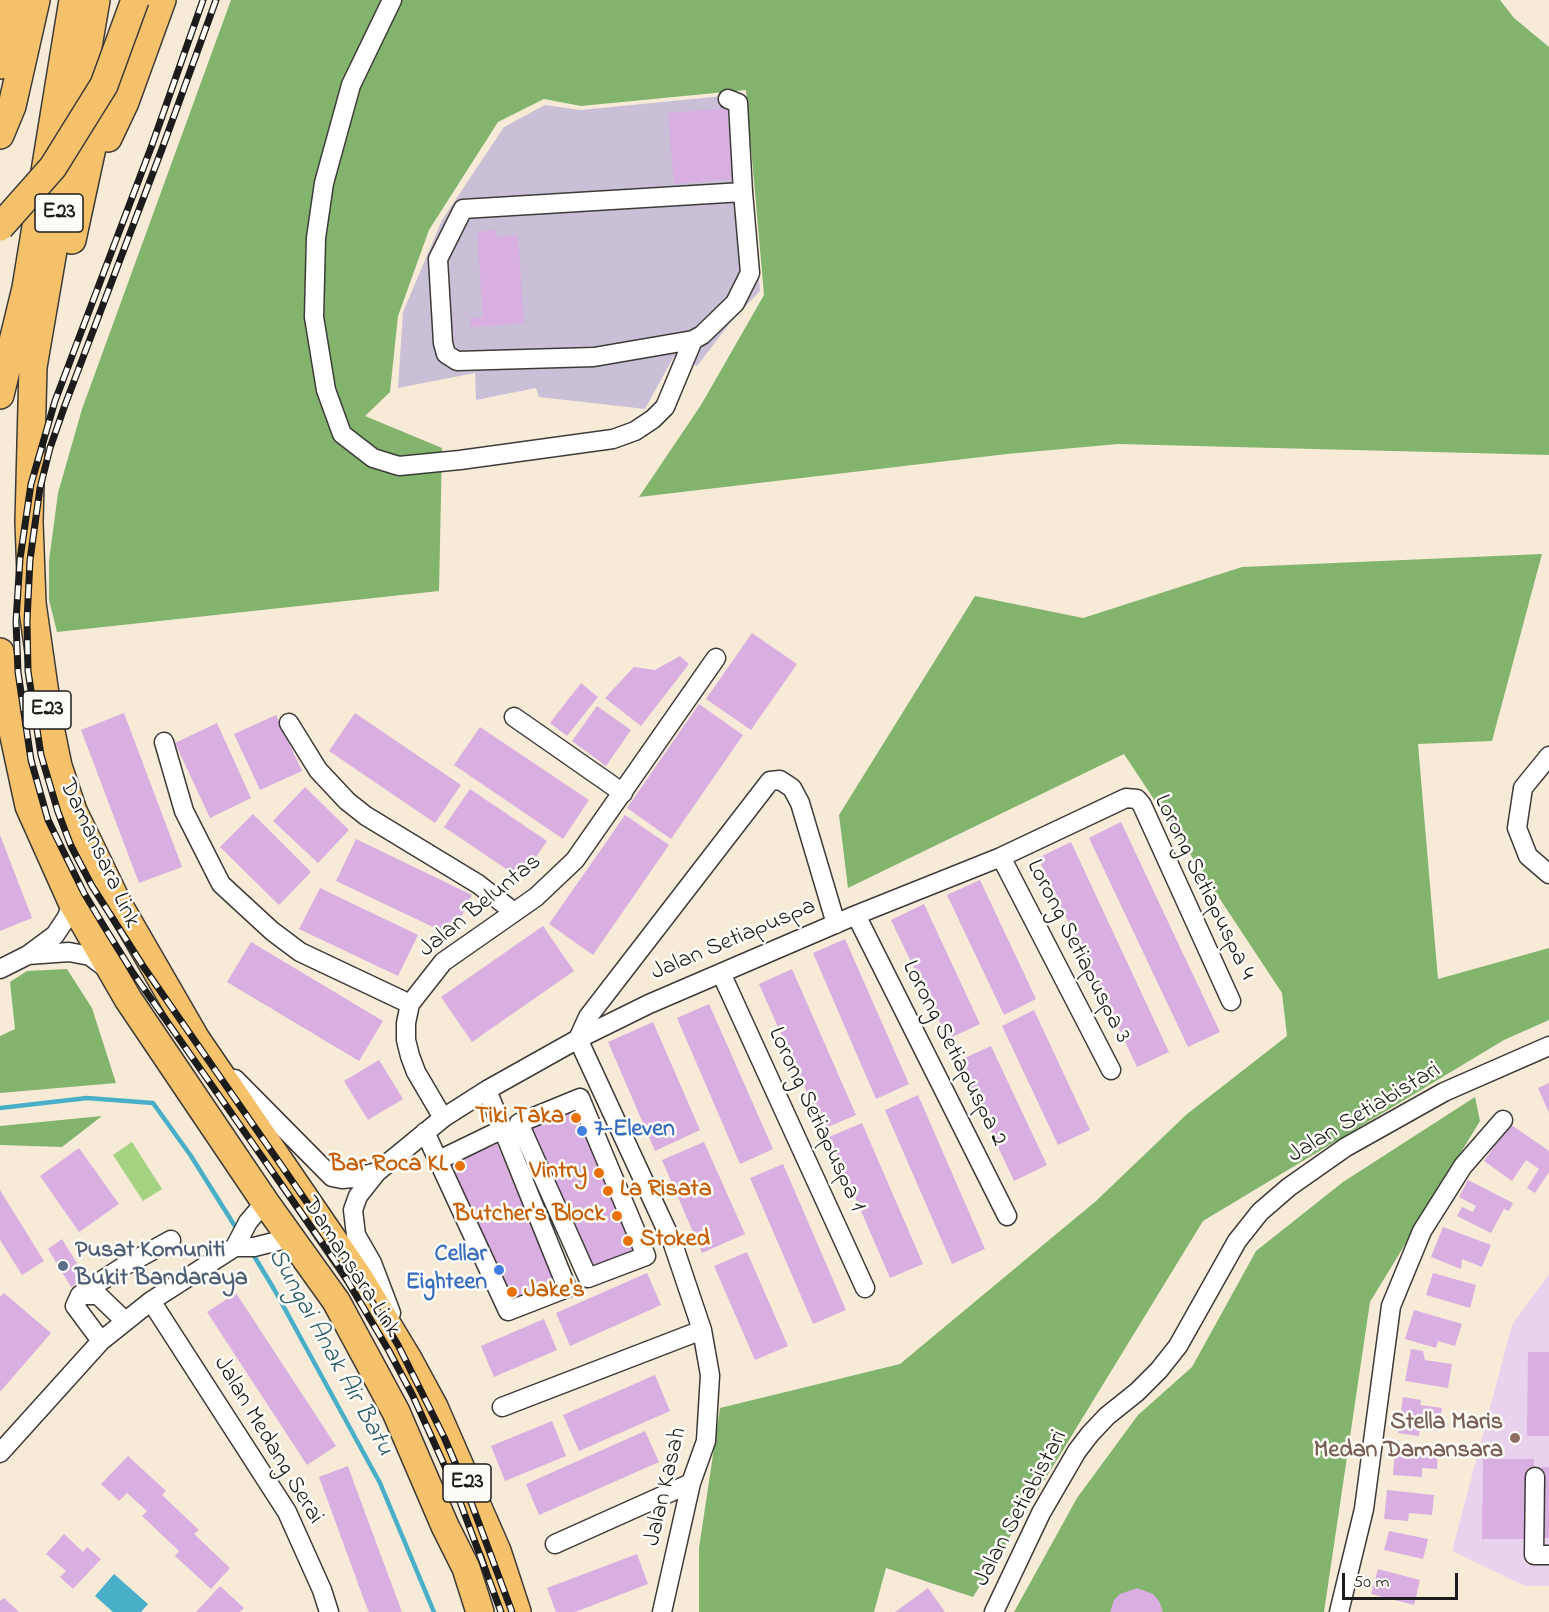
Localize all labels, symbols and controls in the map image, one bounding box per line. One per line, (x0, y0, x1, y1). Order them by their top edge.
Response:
road number: E23 (35, 194, 83, 232)
road number: E23 (23, 691, 71, 729)
street label: Damansara Link (51, 775, 145, 933)
street label: Lorong Setiapuspa 4 (1146, 791, 1260, 985)
street label: Jalan Beluntas (414, 849, 548, 965)
street label: Lorong Setiapuspa 3 (1018, 855, 1136, 1049)
street label: Jalan Setiapuspa (647, 893, 821, 989)
street label: Lorong Setiapuspa 2 (894, 956, 1012, 1152)
street label: Lorong Setiapuspa 1 (760, 1023, 870, 1217)
street label: Jalan Setiabistari (1283, 1057, 1447, 1171)
place label: Tiki Taka (475, 1104, 564, 1132)
marker: Tiki Taka (569, 1111, 583, 1125)
place label: 7-Eleven (594, 1117, 675, 1145)
marker: 7-Eleven (575, 1124, 589, 1138)
place label: Bar Roca KL (330, 1152, 448, 1180)
marker: Bar Roca KL (453, 1159, 467, 1173)
place label: Vintry (530, 1159, 587, 1187)
marker: Vintry (592, 1166, 606, 1180)
place label: La Risata (620, 1177, 712, 1205)
marker: La Risata (601, 1184, 615, 1198)
street label: Damansara Link (294, 1193, 406, 1343)
place label: Butcher's Block (454, 1202, 605, 1230)
marker: Butcher's Block (610, 1209, 624, 1223)
place label: Stoked (640, 1227, 710, 1255)
marker: Stoked (621, 1234, 635, 1248)
place label: Pusat Komuniti Bukit Bandaraya (75, 1238, 248, 1294)
place label: Cellar Eighteen (405, 1242, 487, 1298)
water label: Sungai Anak Air Batu (259, 1244, 399, 1462)
marker: Pusat Komuniti Bukit Bandaraya (56, 1259, 70, 1273)
marker: Cellar Eighteen (492, 1263, 506, 1277)
place label: Jake's (524, 1278, 585, 1306)
marker: Jake's (505, 1285, 519, 1299)
street label: Jalan Medang Serai (206, 1352, 328, 1530)
place label: Stella Maris Medan Damansara (1314, 1410, 1503, 1466)
street label: Jalan Kasah (639, 1425, 695, 1549)
street label: Jalan Setiabistari (969, 1426, 1075, 1592)
marker: Stella Maris Medan Damansara (1508, 1431, 1522, 1445)
road number: E23 (443, 1464, 491, 1502)
scale bar (1345, 1561, 1460, 1599)
text: 50 m (1353, 1570, 1390, 1596)

